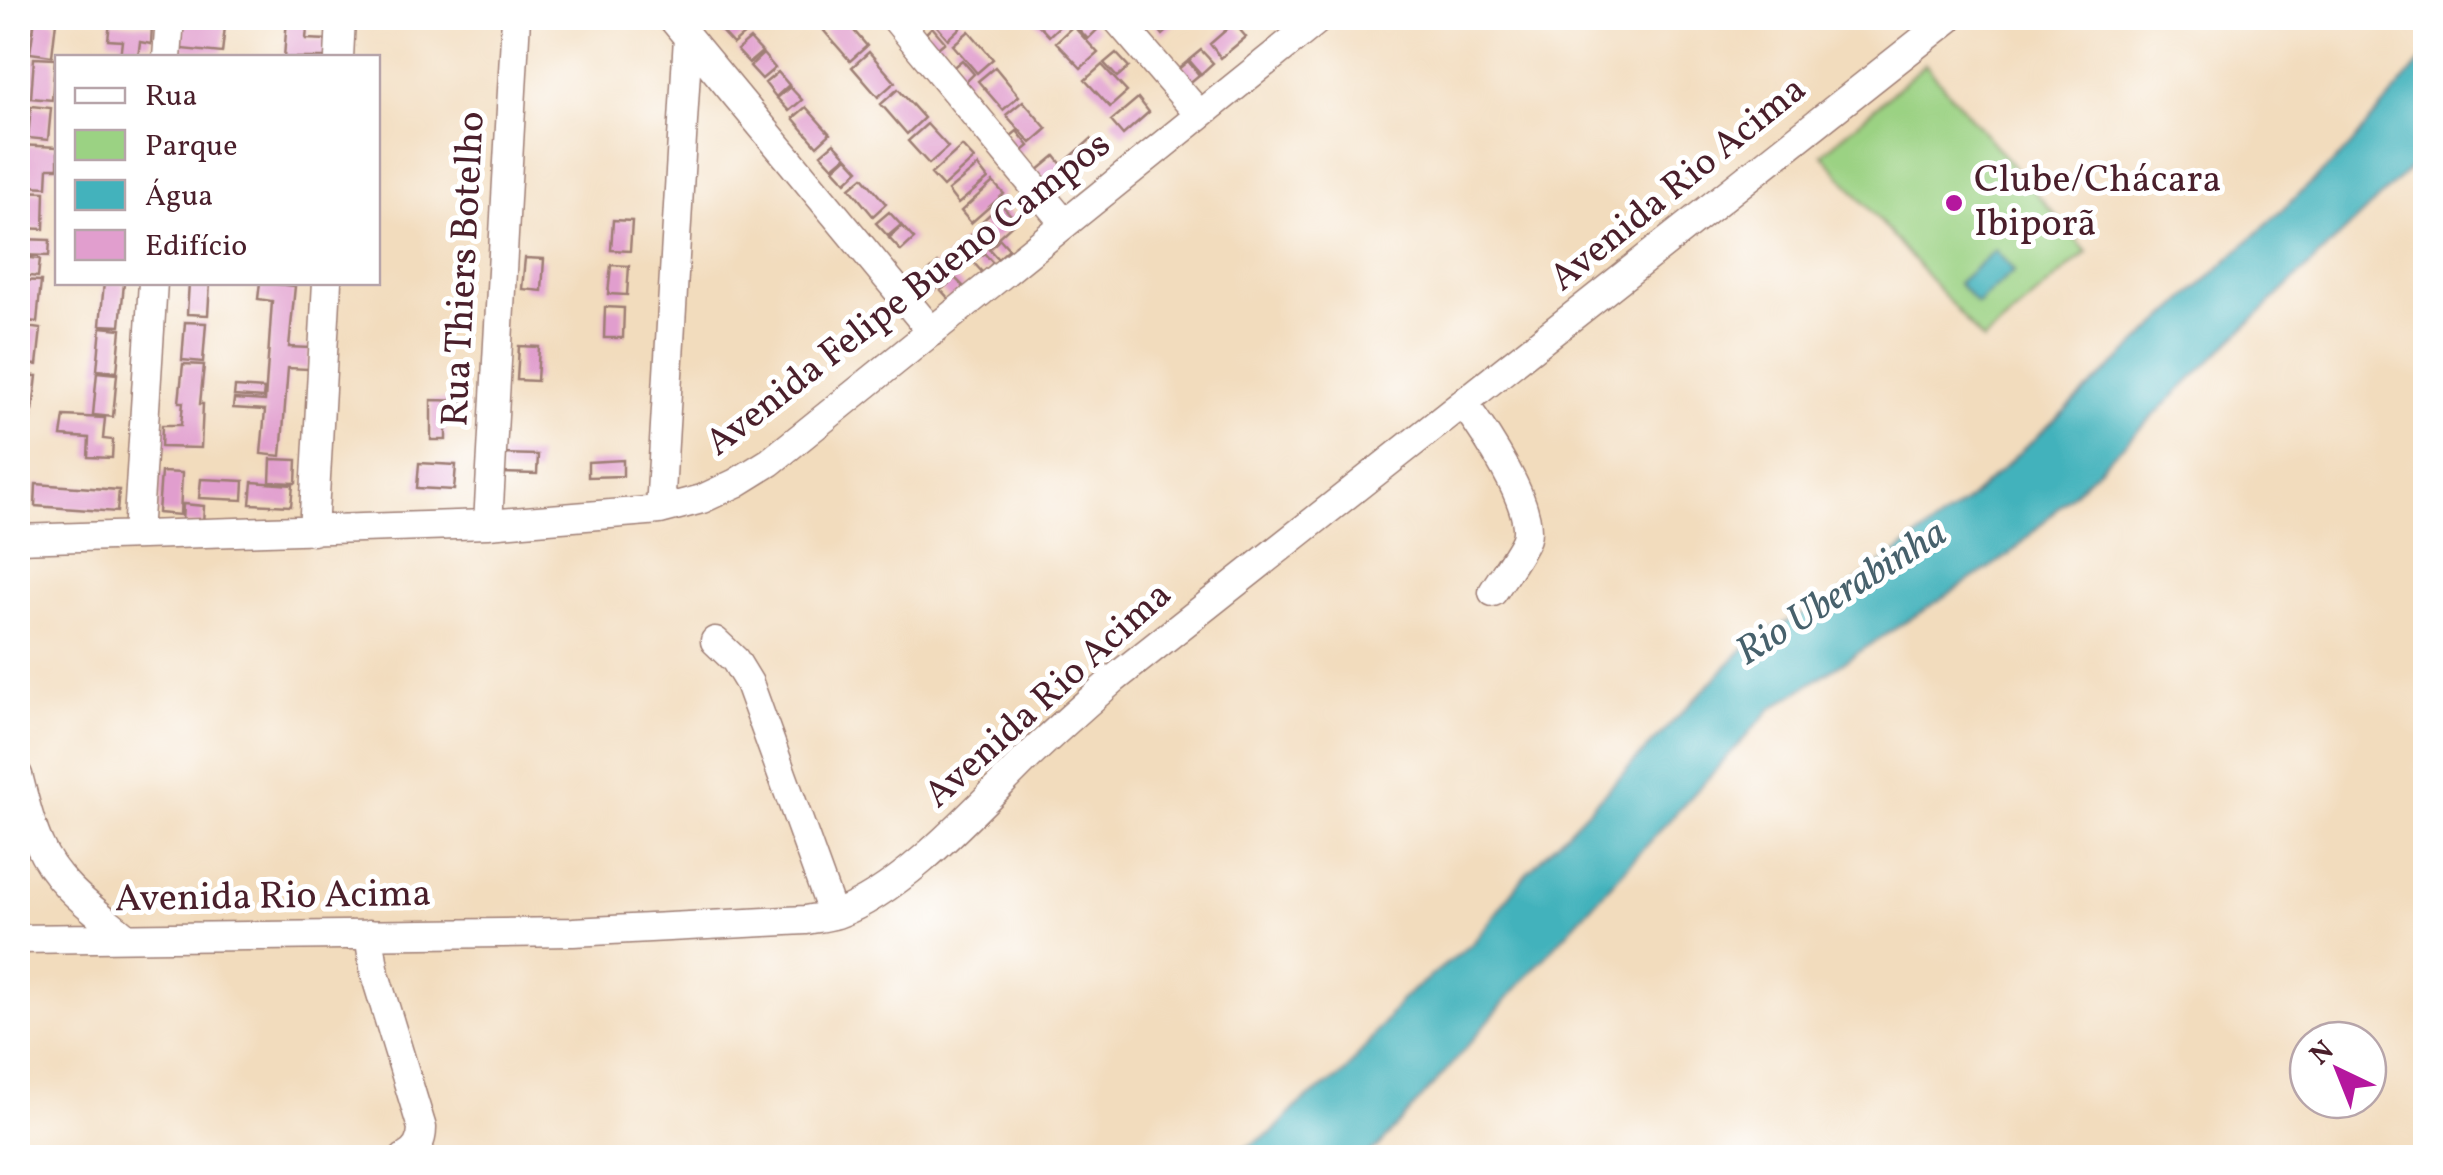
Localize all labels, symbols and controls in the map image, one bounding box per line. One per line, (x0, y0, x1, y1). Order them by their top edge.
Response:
legend (55, 55, 380, 285)
street label: Avenida Rio Acima (1539, 65, 1819, 305)
text: Rua (145, 76, 197, 118)
street label: Rua Thiers Botelho (430, 110, 500, 428)
street label: Avenida Felipe Bueno Campos (695, 120, 1123, 470)
text: Parque (145, 126, 237, 168)
place label: Clube/Chácara Ibiporã (1974, 155, 2221, 252)
text: Água (145, 176, 213, 218)
marker: Clube/Chácara Ibiporã (1943, 192, 1965, 214)
text: Edifício (145, 226, 247, 268)
water label: Rio Uberabinha (1726, 507, 1958, 681)
street label: Avenida Rio Acima (914, 570, 1184, 822)
street label: Avenida Rio Acima (114, 869, 432, 927)
north arrow (2288, 1020, 2388, 1120)
text: N (2302, 1032, 2343, 1075)

